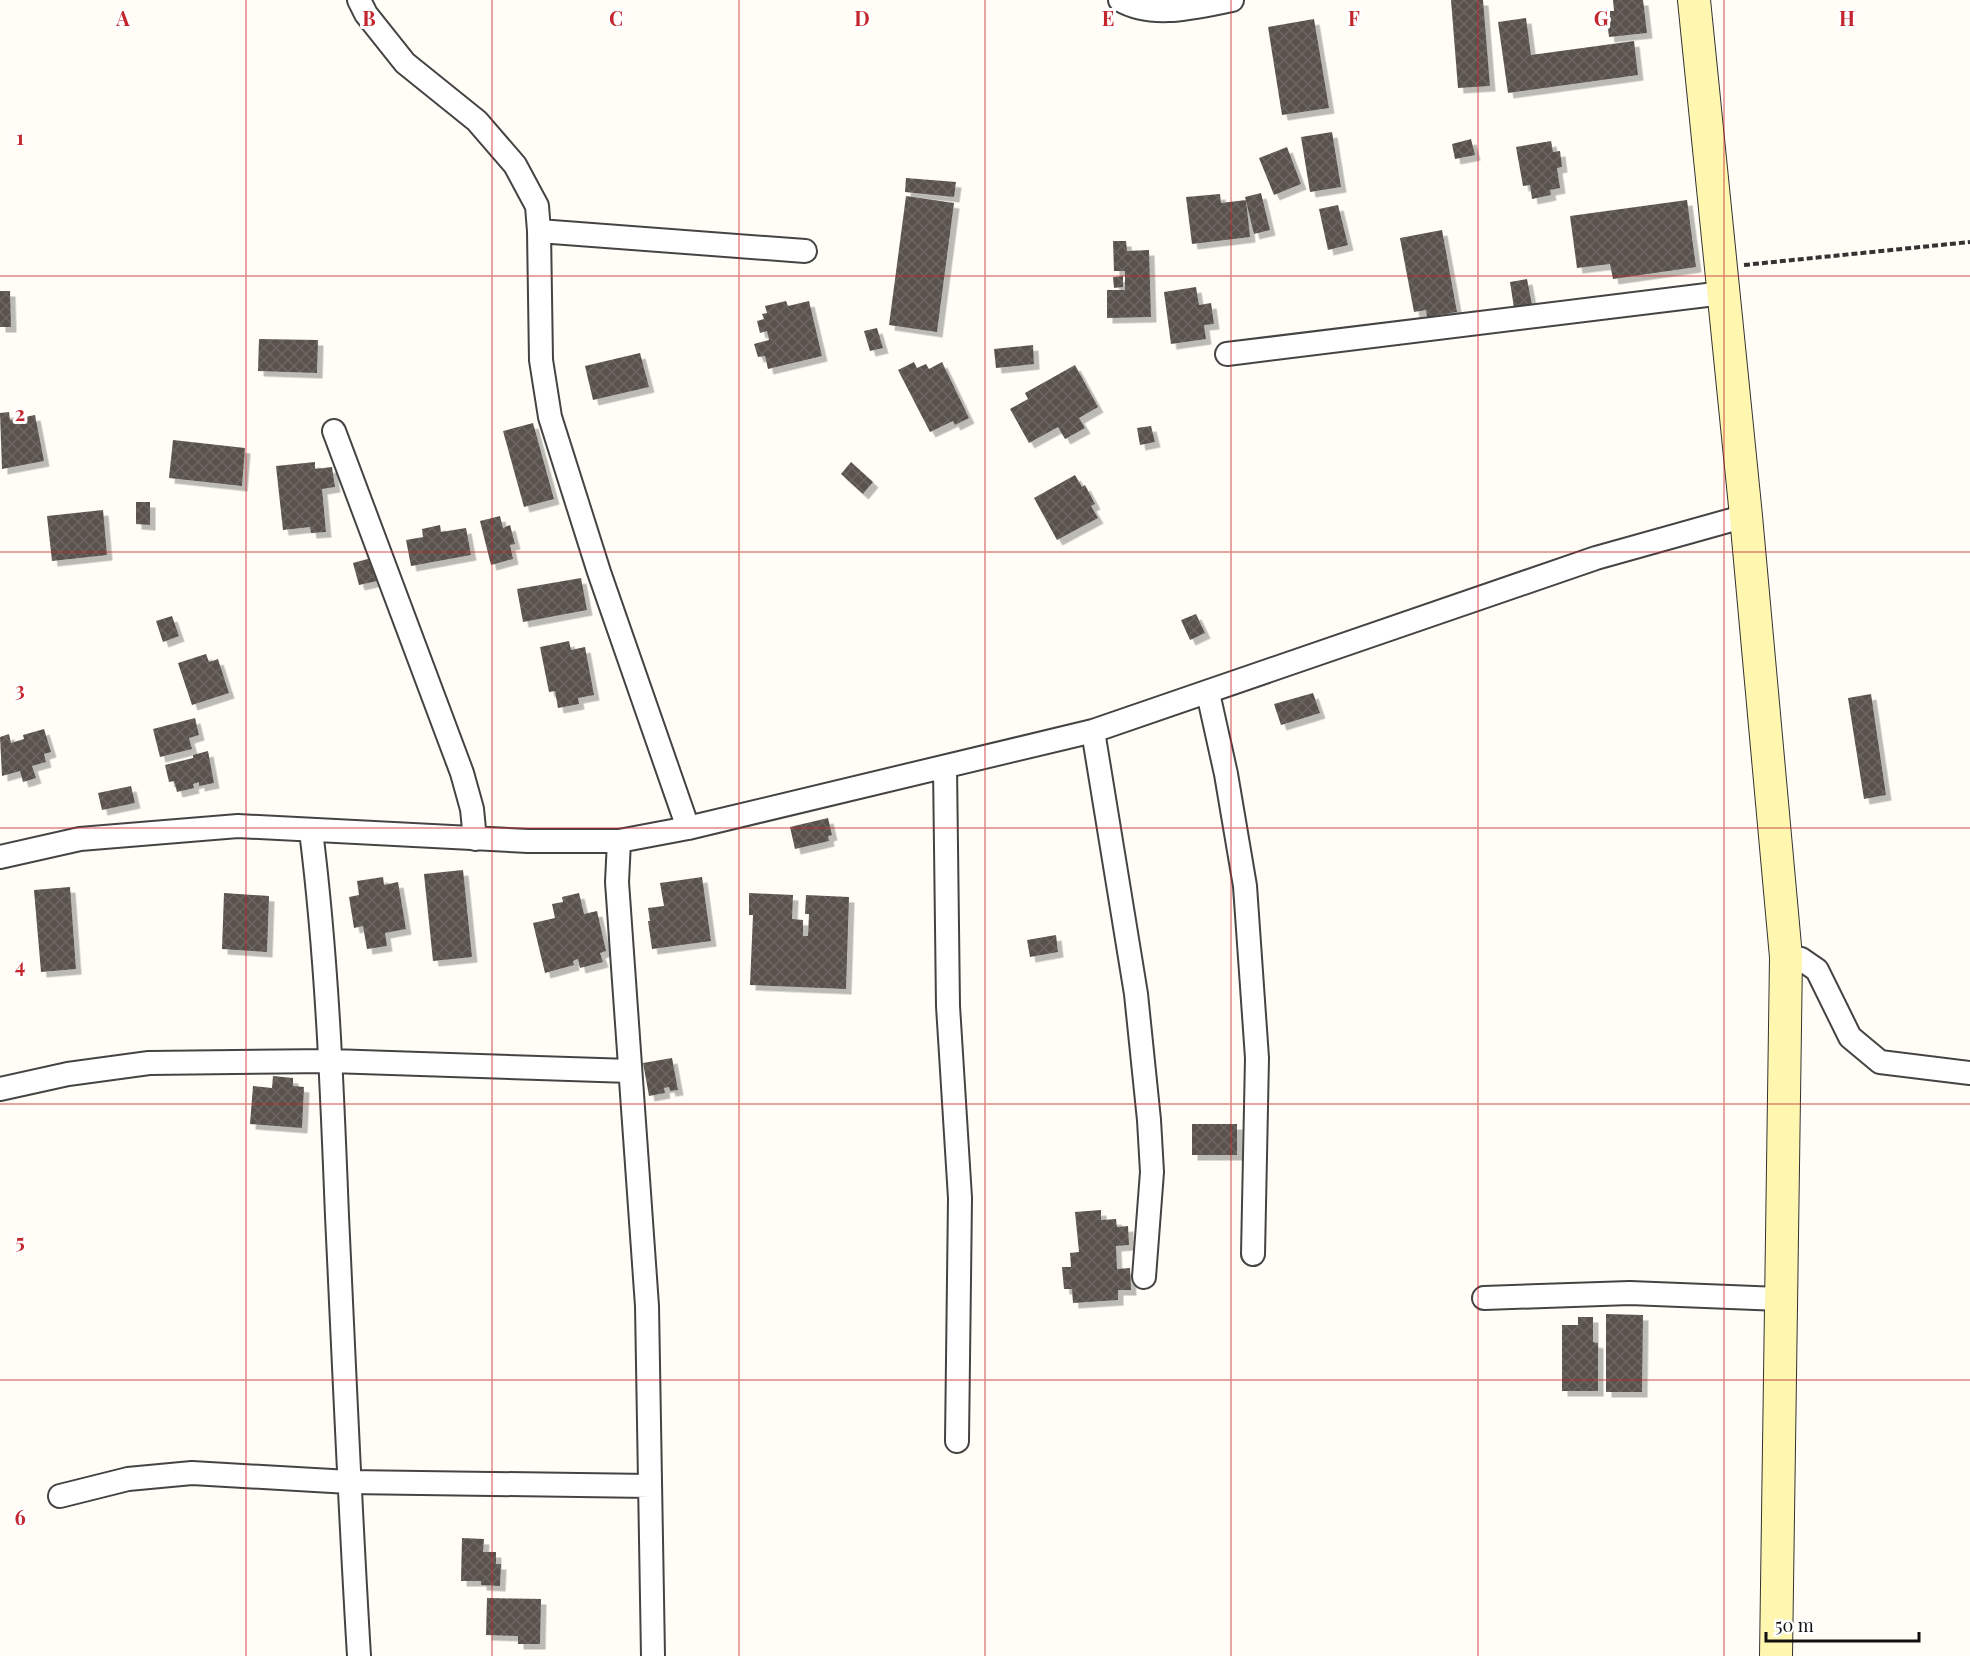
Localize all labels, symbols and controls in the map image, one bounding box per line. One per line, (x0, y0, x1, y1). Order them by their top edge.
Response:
text: A (115, 4, 130, 31)
text: B (362, 4, 376, 31)
text: C (609, 4, 623, 31)
text: D (854, 4, 870, 31)
text: E (1102, 4, 1114, 31)
text: F (1348, 4, 1360, 31)
text: G (1594, 4, 1609, 31)
text: H (1839, 4, 1855, 31)
text: 1 (16, 123, 24, 150)
text: 2 (15, 399, 25, 426)
text: 3 (15, 675, 25, 702)
text: 4 (15, 951, 25, 978)
text: 5 (15, 1227, 25, 1254)
text: 6 (14, 1503, 26, 1530)
scale bar (1766, 1605, 1919, 1643)
text: 50 m (1775, 1613, 1814, 1637)

